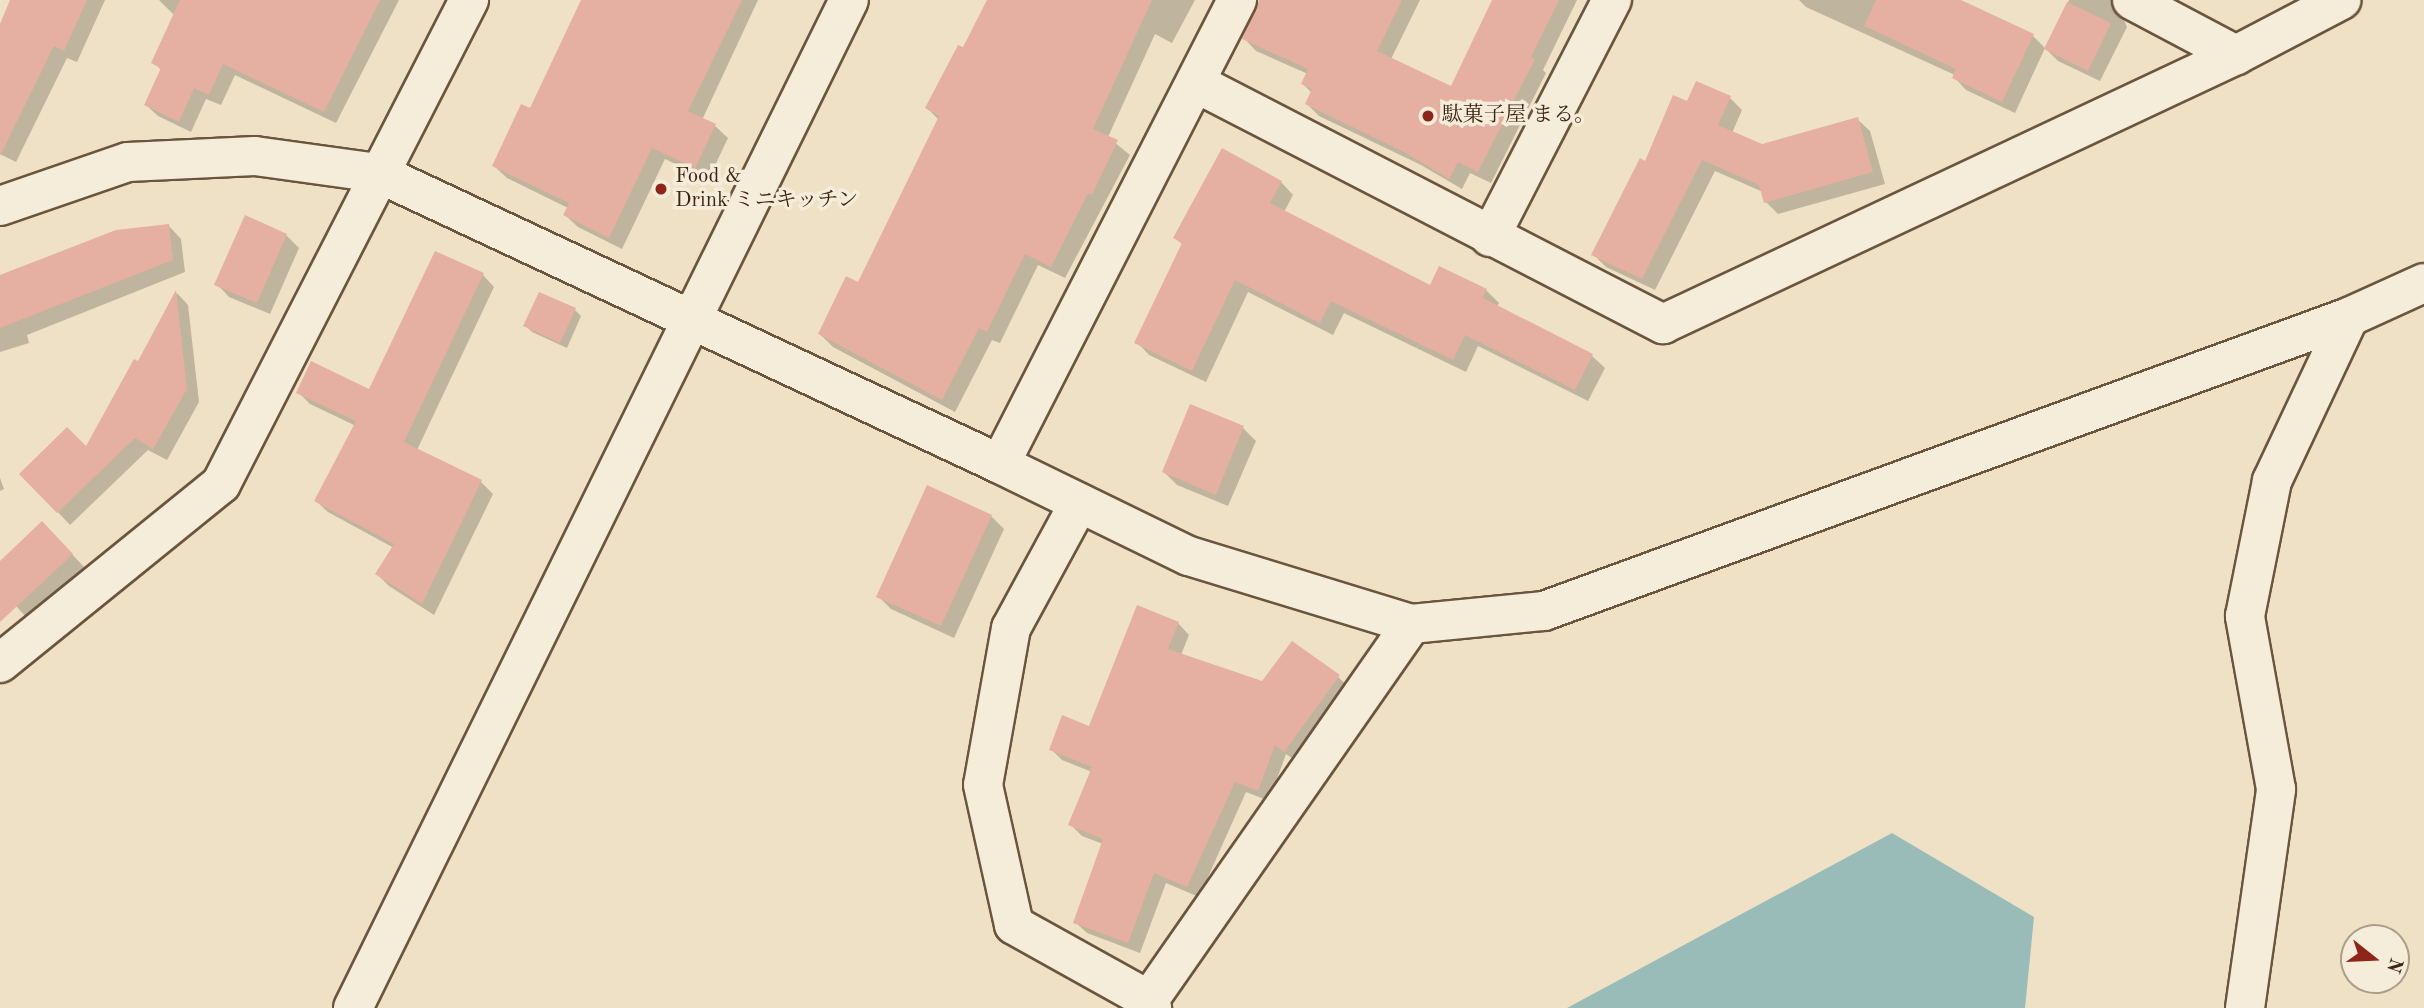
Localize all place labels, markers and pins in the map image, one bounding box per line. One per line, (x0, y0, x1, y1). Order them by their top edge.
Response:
place label: 駄菓子屋 まる。 (1442, 103, 1595, 129)
marker: 駄菓子屋 まる。 (1420, 108, 1436, 124)
place label: Food & Drink ミニキッチン (675, 164, 860, 214)
marker: Food & Drink ミニキッチン (653, 181, 669, 197)

